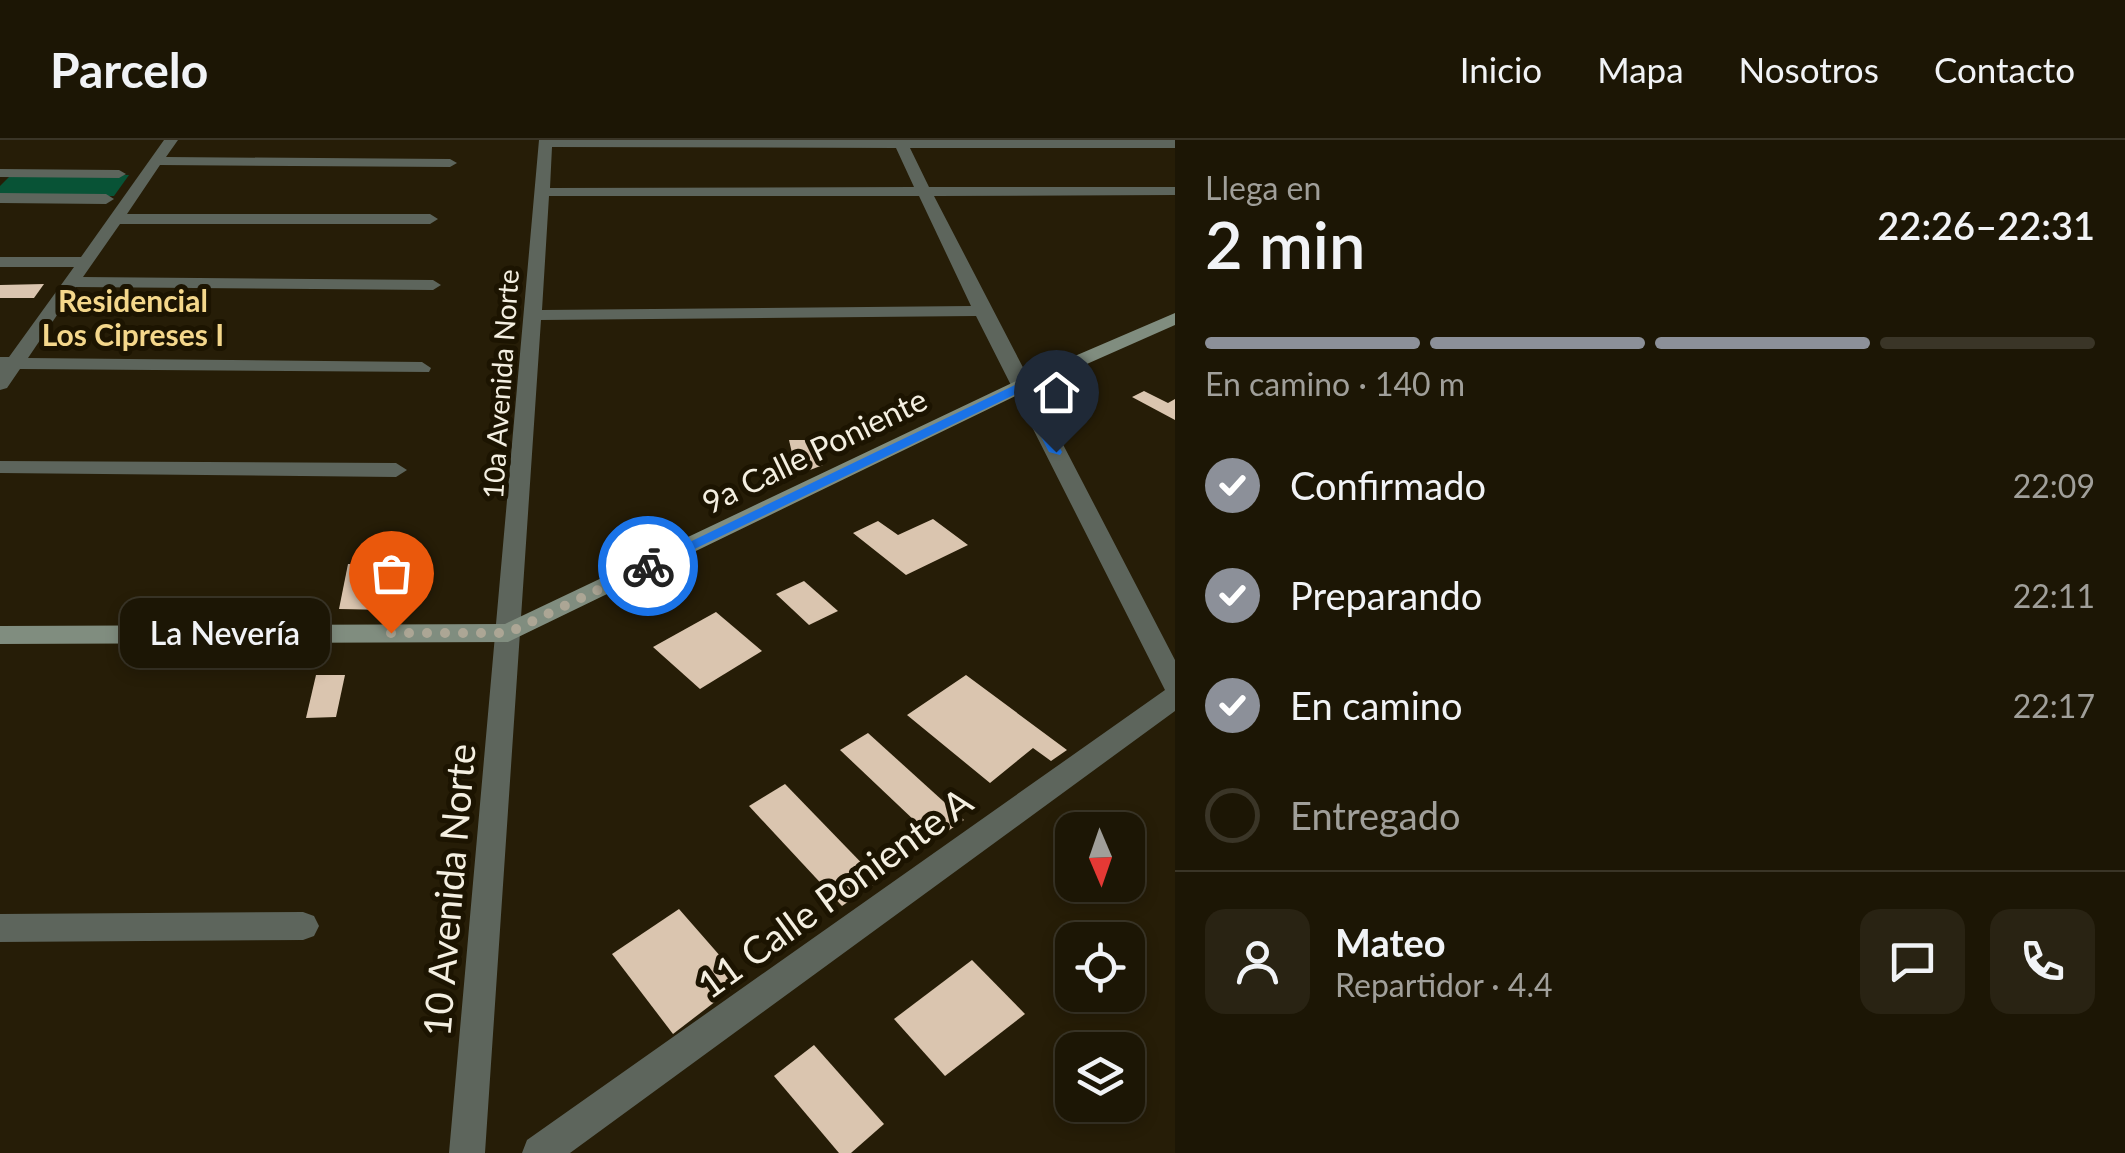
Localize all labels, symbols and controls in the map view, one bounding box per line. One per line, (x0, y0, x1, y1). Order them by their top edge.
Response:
text: Parcelo (50, 41, 208, 98)
text: Inicio (1460, 48, 1542, 90)
text: Mapa (1597, 48, 1684, 90)
text: Nosotros (1739, 48, 1879, 90)
text: Contacto (1934, 48, 2075, 90)
text: Llega en (1205, 168, 1321, 207)
text: 22:26–22:31 (1877, 202, 2095, 248)
text: 2 min (1205, 205, 1365, 283)
street label: 10a Avenida Norte (475, 268, 525, 500)
district label: Residencial Los Cipreses I (42, 282, 224, 352)
pin (1014, 350, 1099, 453)
text: En camino · 140 m (1205, 364, 1465, 403)
icon: home (1029, 365, 1084, 420)
street label: 9a Calle Poniente (695, 379, 933, 521)
icon: check (1205, 458, 1260, 513)
text: Confirmado (1290, 462, 1486, 508)
text: 22:09 (2013, 466, 2095, 505)
courier (598, 516, 698, 616)
pin (349, 531, 434, 634)
icon: bike (621, 539, 676, 594)
icon: bag (364, 546, 419, 601)
icon: check (1205, 568, 1260, 623)
text: Preparando (1290, 572, 1482, 618)
text: 22:11 (2013, 576, 2095, 615)
callout: La Nevería (121, 598, 331, 668)
text: La Nevería (150, 613, 300, 652)
icon: check (1205, 678, 1260, 733)
text: En camino (1290, 682, 1463, 728)
text: 22:17 (2013, 686, 2095, 725)
street label: 10 Avenida Norte (412, 742, 484, 1038)
street label: 11 Calle Poniente A (688, 777, 981, 1007)
text: Entregado (1290, 792, 1461, 838)
north arrow (1055, 812, 1145, 902)
map controls (1055, 812, 1145, 1122)
button: person (1205, 909, 1310, 1014)
button: chat (1860, 909, 1965, 1014)
button: phone (1990, 909, 2095, 1014)
text: Mateo (1335, 919, 1446, 965)
button: locate (1055, 922, 1145, 1012)
text: Repartidor · 4.4 (1335, 965, 1553, 1004)
button: layers (1055, 1032, 1145, 1122)

